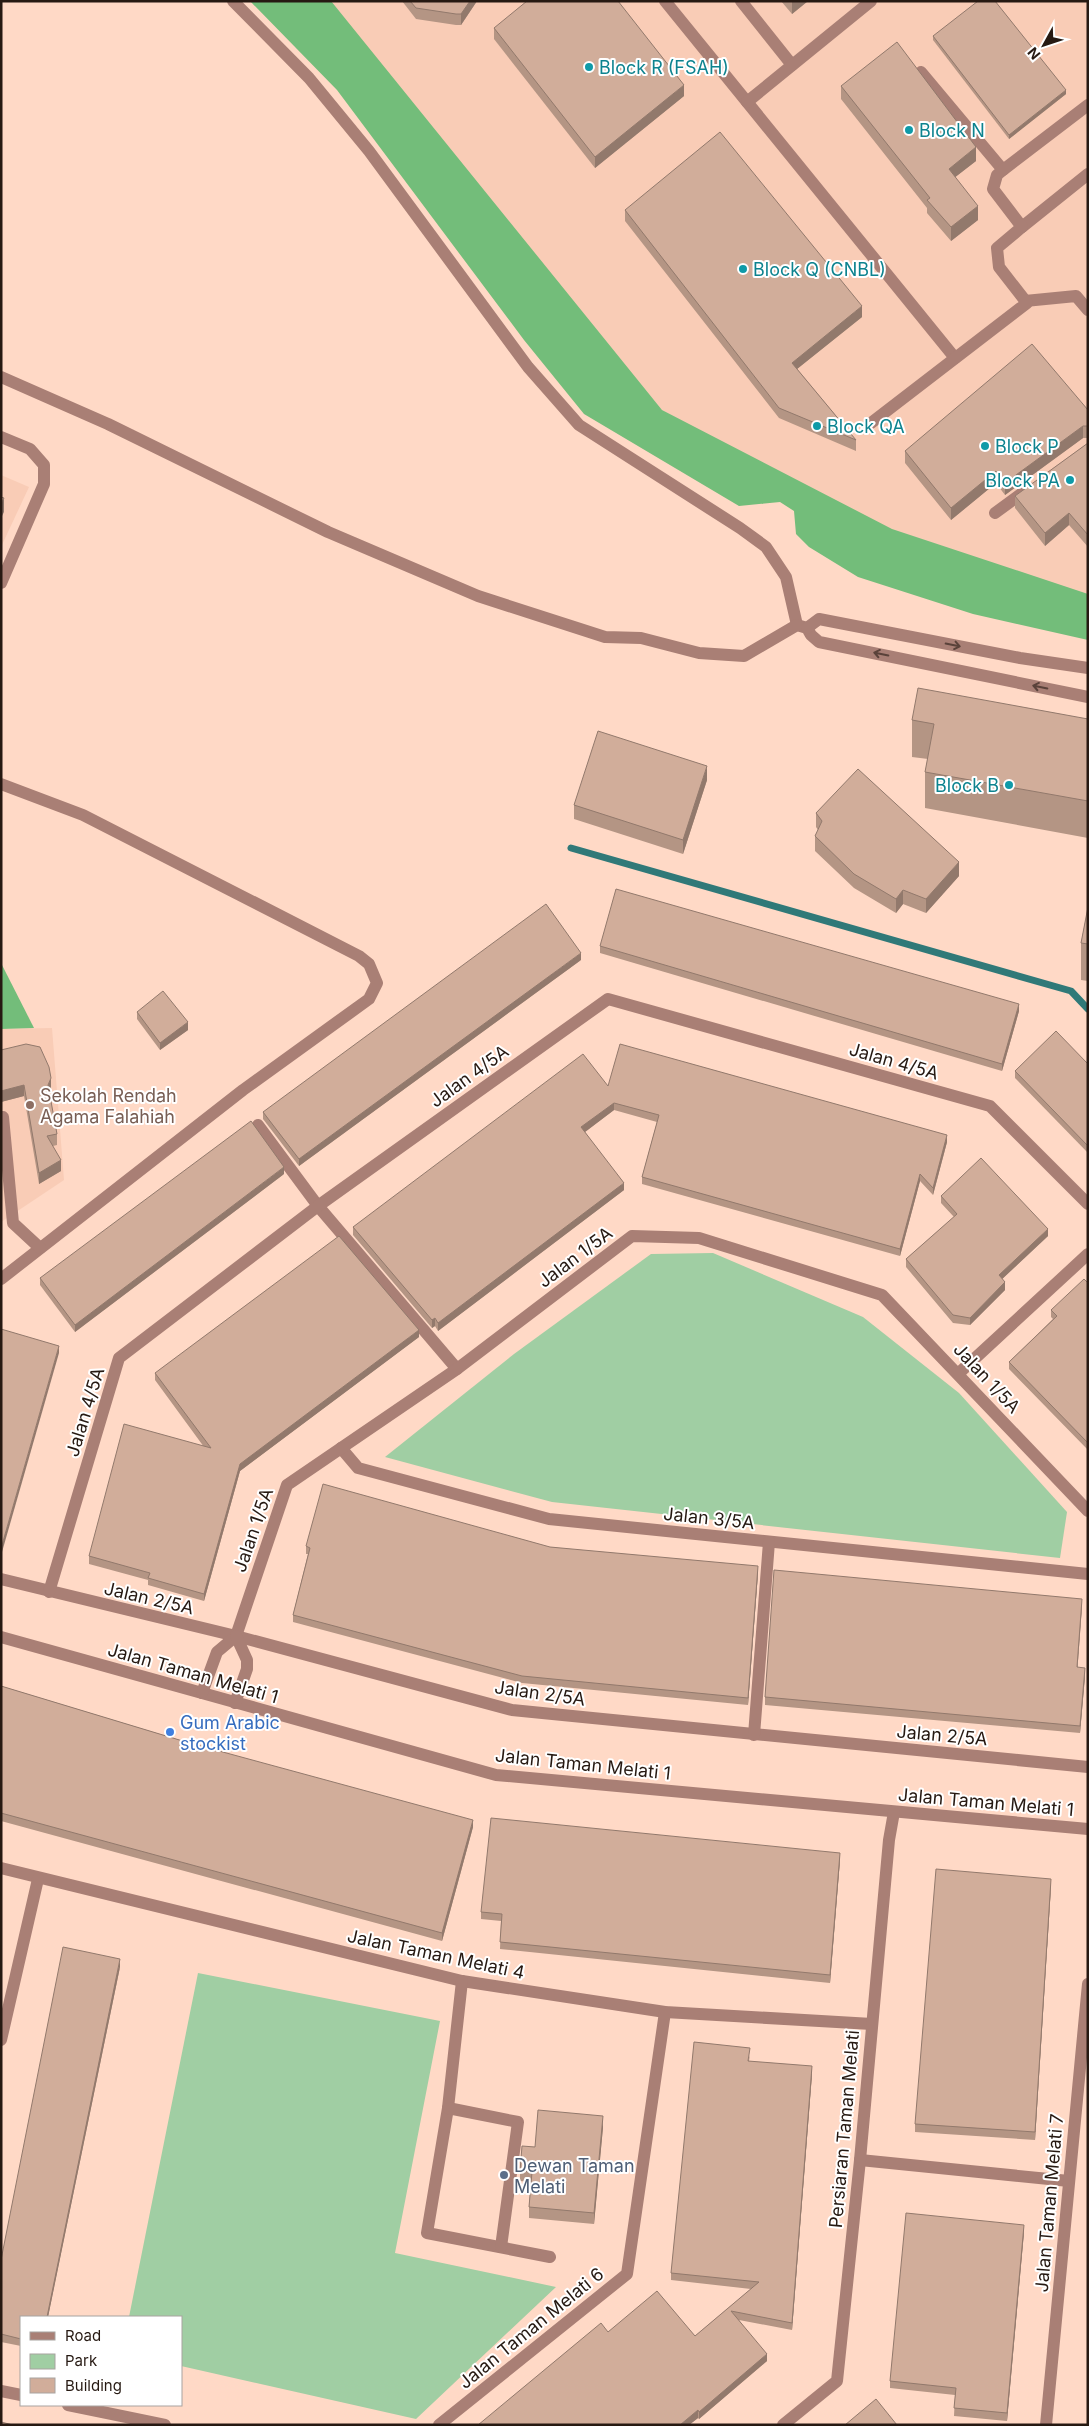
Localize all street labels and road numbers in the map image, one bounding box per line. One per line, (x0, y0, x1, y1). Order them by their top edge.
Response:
street label: Jalan 4/5A (847, 1038, 941, 1084)
street label: Jalan 4/5A (426, 1040, 512, 1112)
street label: Jalan 1/5A (534, 1222, 616, 1292)
street label: Jalan 1/5A (949, 1339, 1025, 1417)
street label: Jalan 4/5A (62, 1365, 108, 1459)
street label: Jalan 1/5A (229, 1485, 277, 1575)
street label: Jalan 3/5A (662, 1503, 756, 1533)
street label: Jalan 2/5A (102, 1577, 196, 1619)
street label: Jalan Taman Melati 1 (105, 1639, 281, 1707)
street label: Jalan 2/5A (493, 1676, 587, 1710)
street label: Jalan 2/5A (896, 1721, 988, 1749)
street label: Jalan Taman Melati 1 (494, 1744, 672, 1784)
street label: Jalan Taman Melati 1 (897, 1784, 1075, 1820)
street label: Jalan Taman Melati 4 (345, 1925, 527, 1983)
street label: Persiaran Taman Melati (825, 2029, 863, 2229)
street label: Jalan Taman Melati 7 (1031, 2113, 1067, 2293)
street label: Jalan Taman Melati 6 (454, 2263, 608, 2393)

